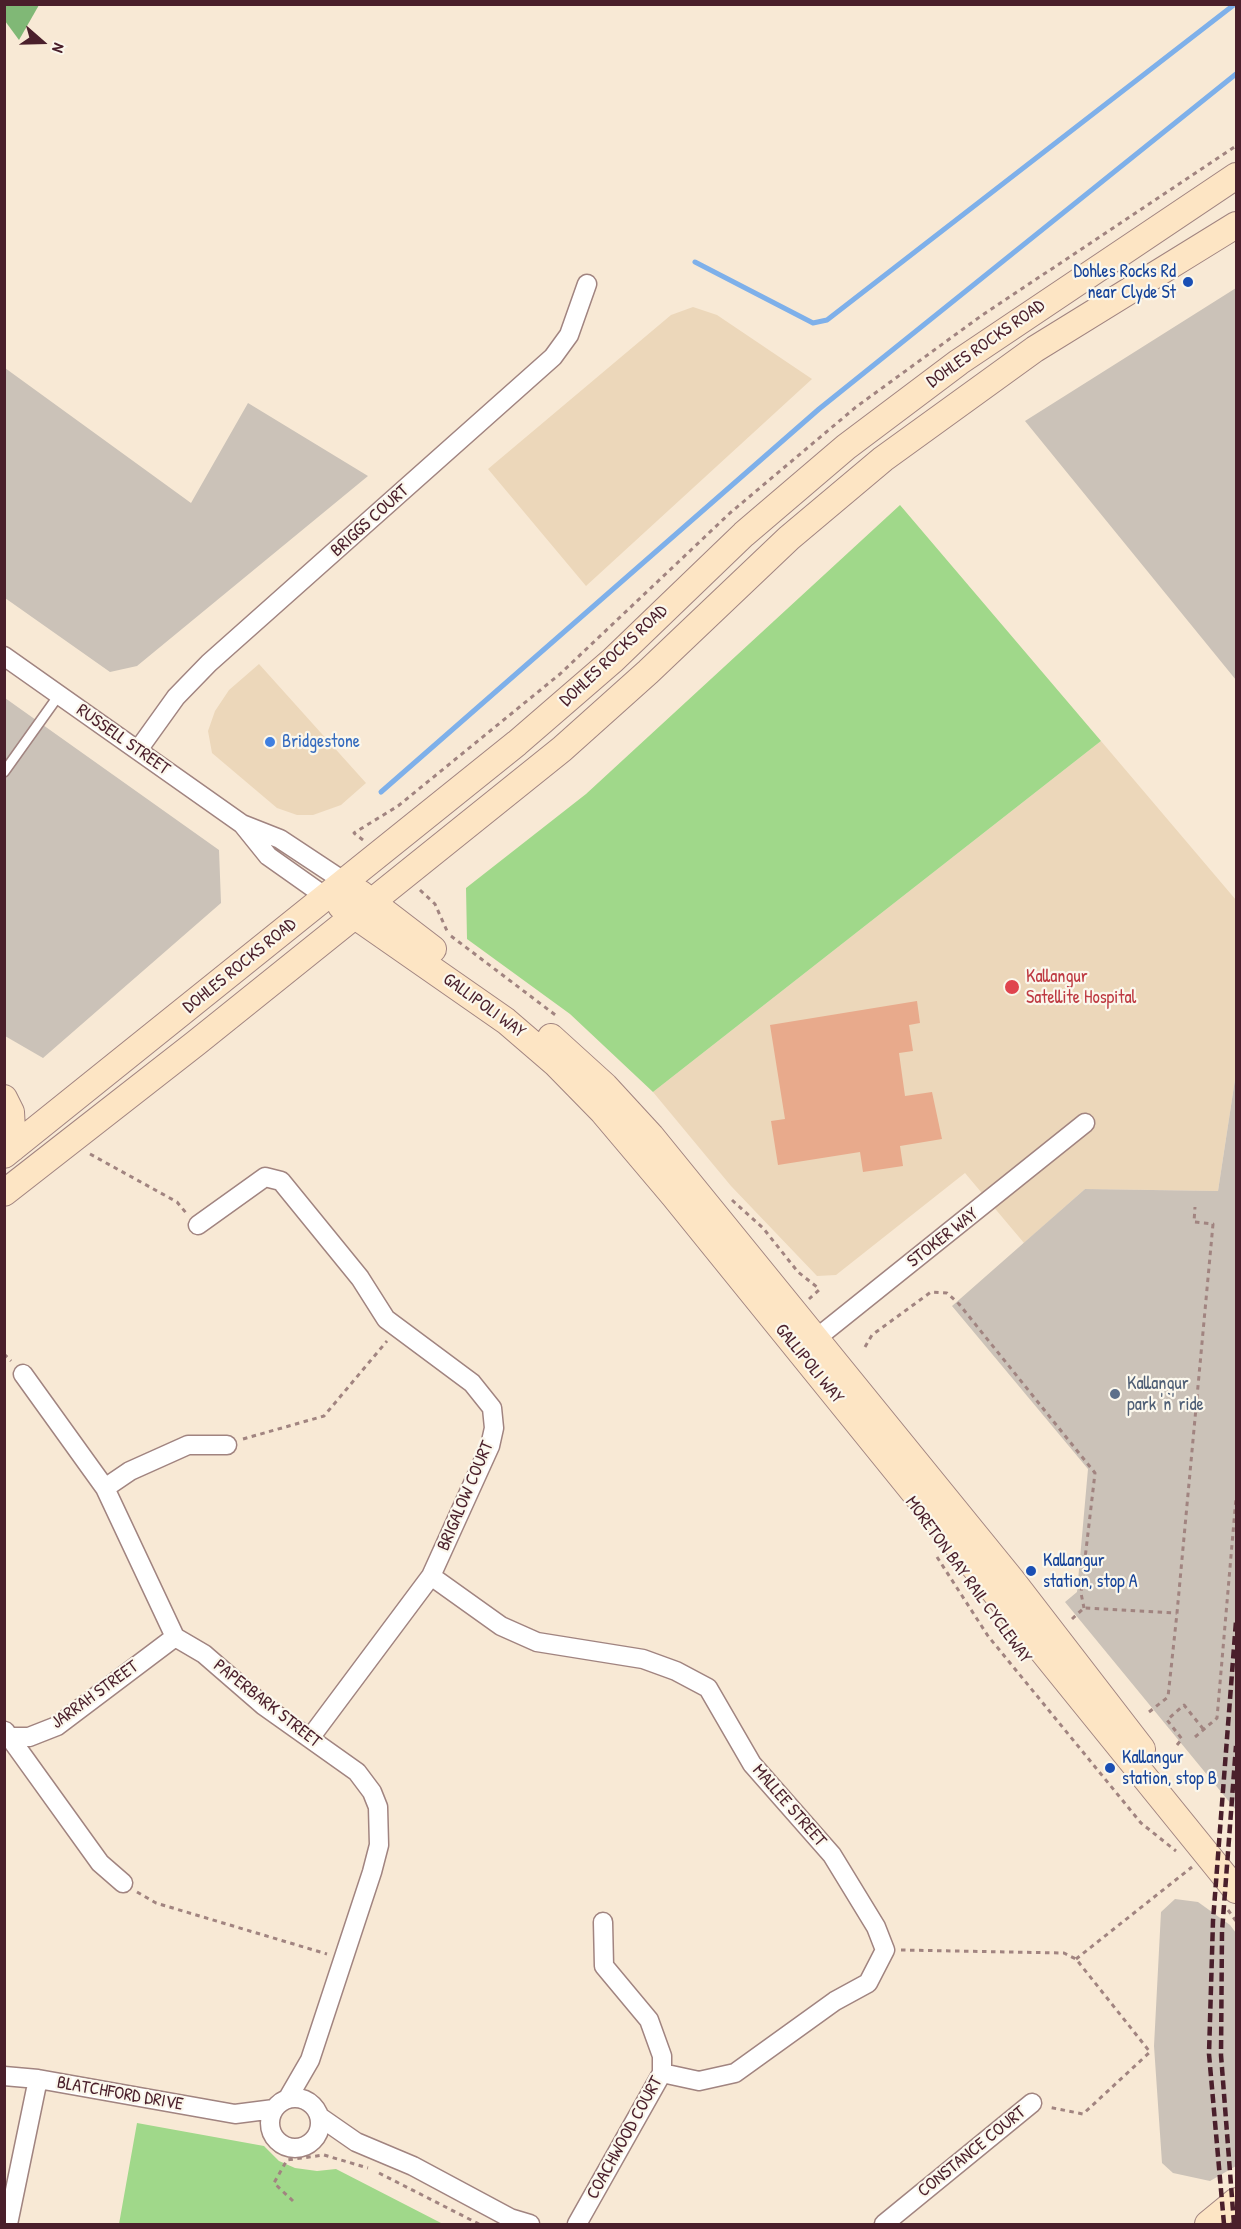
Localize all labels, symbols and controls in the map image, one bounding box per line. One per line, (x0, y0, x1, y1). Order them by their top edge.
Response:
north arrow (12, 12, 72, 72)
text: N (47, 40, 71, 56)
place label: Dohles Rocks Rd near Clyde St (1073, 261, 1176, 304)
marker: Dohles Rocks Rd near Clyde St (1181, 275, 1195, 289)
street label: DOHLES ROCKS ROAD (923, 295, 1049, 393)
street label: BRIGGS COURT (327, 480, 413, 562)
street label: DOHLES ROCKS ROAD (556, 601, 672, 711)
street label: RUSSELL STREET (72, 700, 174, 780)
place label: Bridgestone (282, 731, 360, 753)
marker: Bridgestone (263, 735, 277, 749)
street label: DOHLES ROCKS ROAD (179, 914, 301, 1018)
place label: Kallangur Satellite Hospital (1026, 966, 1136, 1008)
street label: GALLIPOLI WAY (439, 969, 529, 1043)
marker: Kallangur Satellite Hospital (1003, 978, 1021, 996)
street label: STOKER WAY (903, 1204, 983, 1272)
street label: GALLIPOLI WAY (770, 1320, 848, 1408)
place label: Kallangur park 'n' ride (1127, 1373, 1204, 1416)
marker: Kallangur park 'n' ride (1108, 1387, 1122, 1401)
street label: BRIGALOW COURT (433, 1438, 499, 1554)
street label: MORETON BAY RAIL CYCLEWAY (900, 1492, 1036, 1668)
place label: Kallangur station, stop A (1043, 1550, 1138, 1592)
marker: Kallangur station, stop A (1024, 1564, 1038, 1578)
street label: PAPERBARK STREET (209, 1655, 325, 1753)
street label: JARRAH STREET (47, 1656, 143, 1734)
place label: Kallangur station, stop B (1122, 1747, 1217, 1790)
street label: MALLEE STREET (747, 1760, 831, 1852)
marker: Kallangur station, stop B (1103, 1761, 1117, 1775)
street label: BLATCHFORD DRIVE (55, 2072, 185, 2116)
street label: COACHWOOD COURT (582, 2073, 668, 2203)
street label: CONSTANCE COURT (914, 2102, 1030, 2202)

